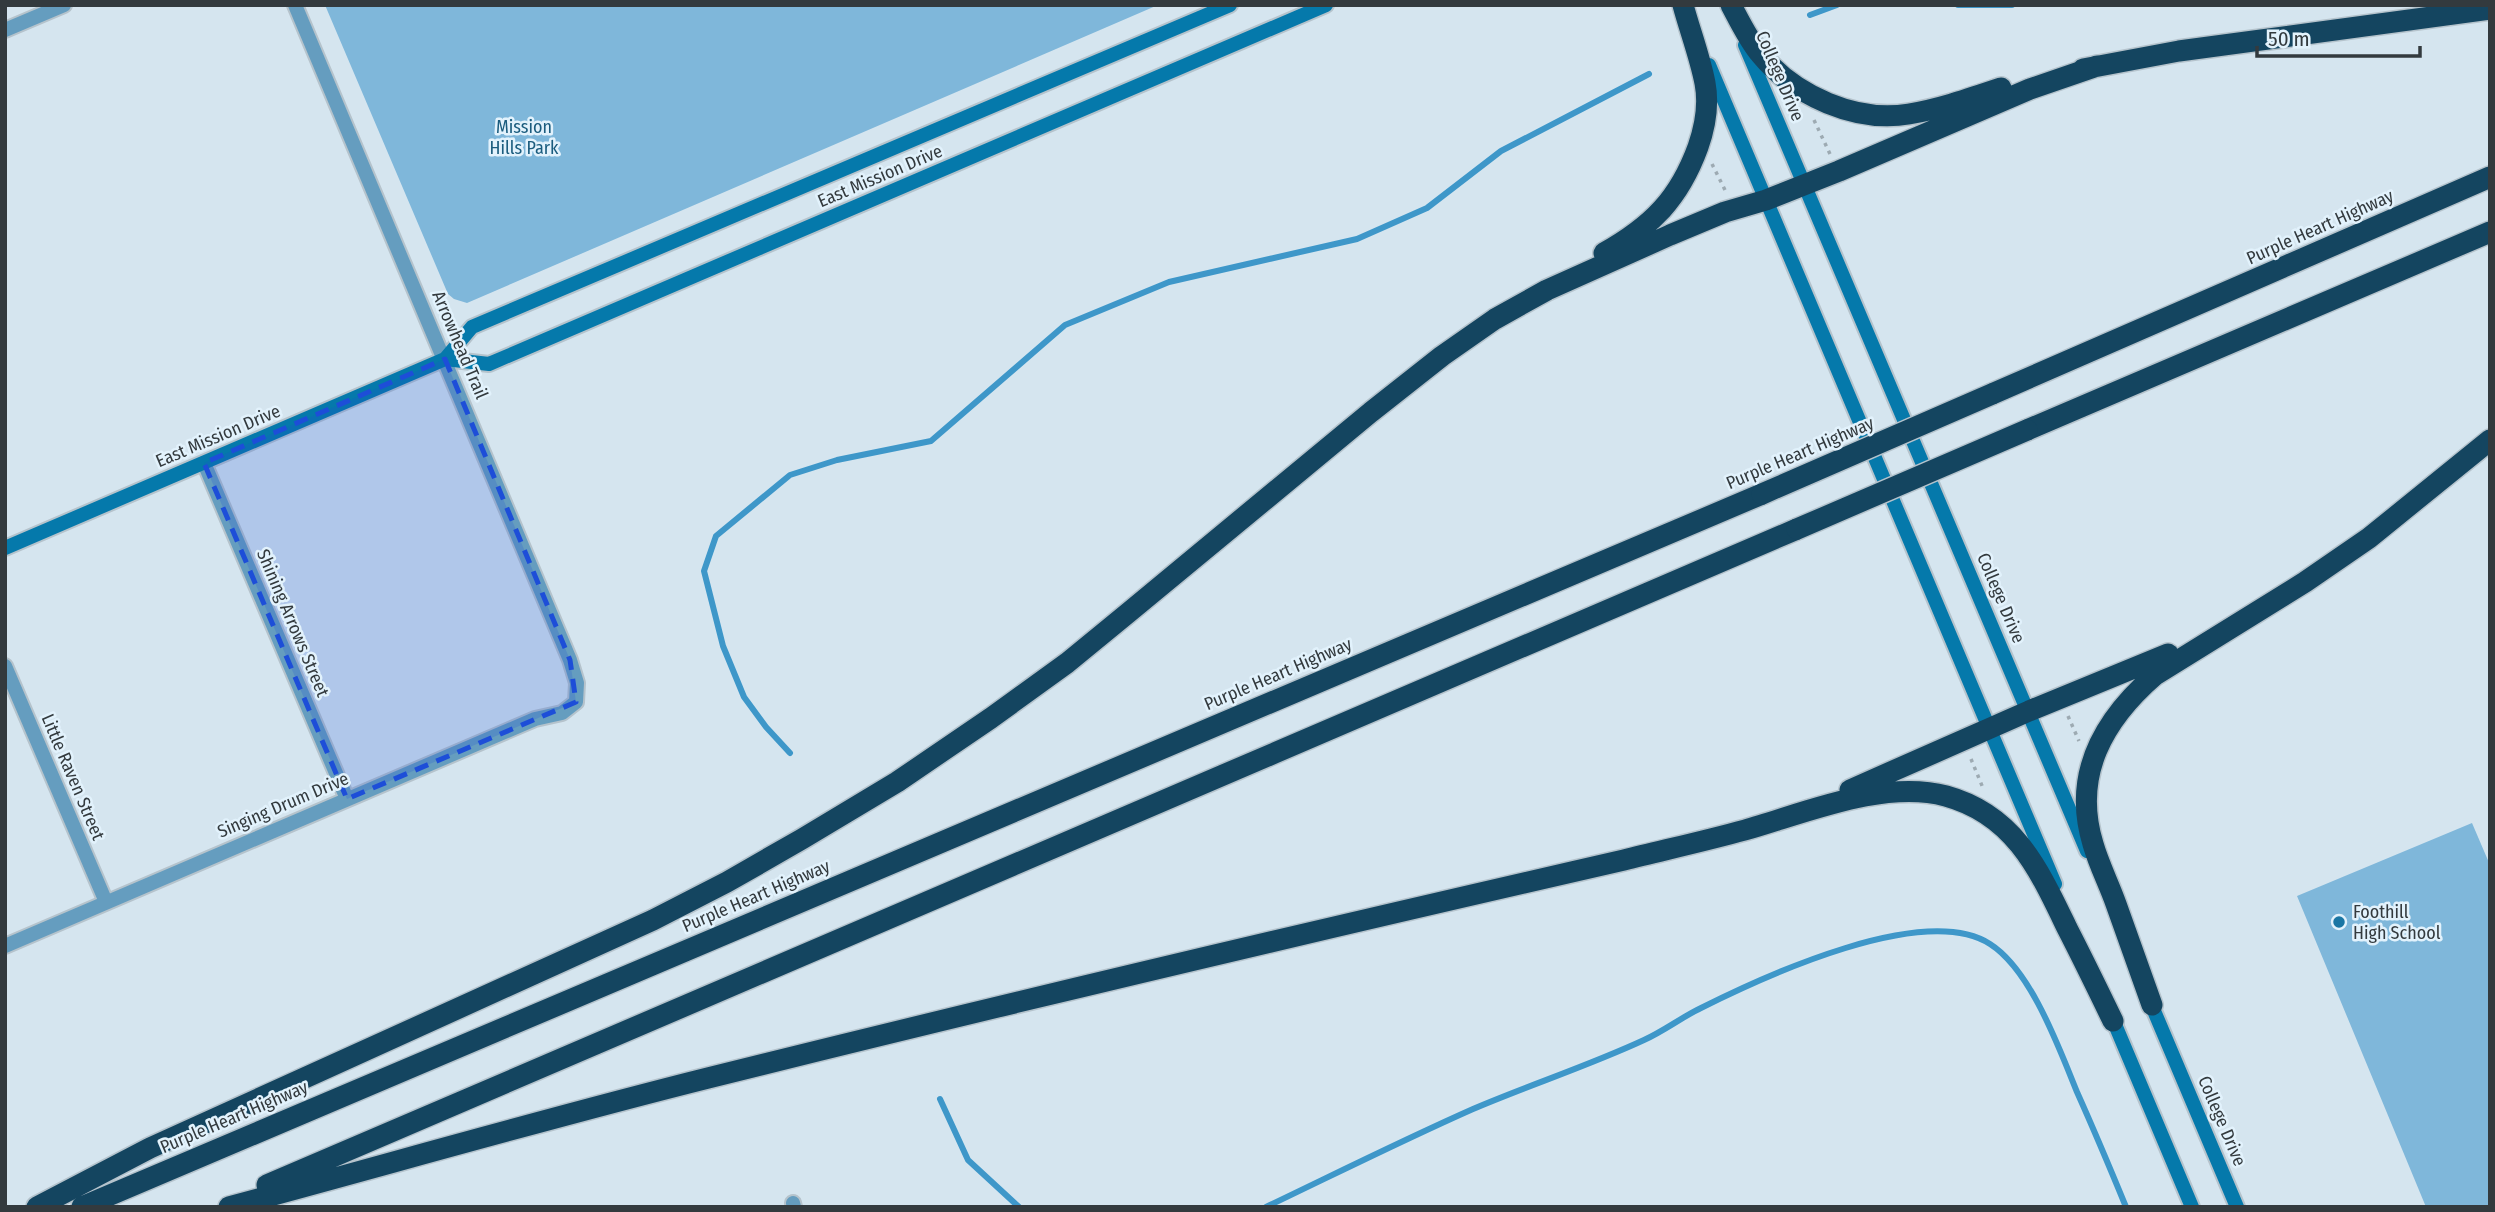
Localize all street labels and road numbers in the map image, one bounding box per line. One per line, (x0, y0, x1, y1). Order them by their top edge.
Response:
street label: College Drive (1751, 28, 1809, 125)
street label: East Mission Drive (814, 140, 946, 212)
street label: Purple Heart Highway (2243, 185, 2397, 269)
street label: Arrowhead Trail (427, 288, 493, 403)
street label: East Mission Drive (152, 400, 284, 472)
street label: Purple Heart Highway (1723, 412, 1877, 494)
street label: Shining Arrows Street (252, 546, 334, 700)
street label: College Drive (1972, 550, 2030, 647)
street label: Purple Heart Highway (1201, 633, 1355, 715)
street label: Little Raven Street (37, 711, 110, 843)
street label: Singing Drum Drive (214, 767, 352, 843)
street label: Purple Heart Highway (679, 855, 833, 937)
street label: College Drive (2193, 1073, 2251, 1170)
street label: Purple Heart Highway (157, 1076, 311, 1158)

